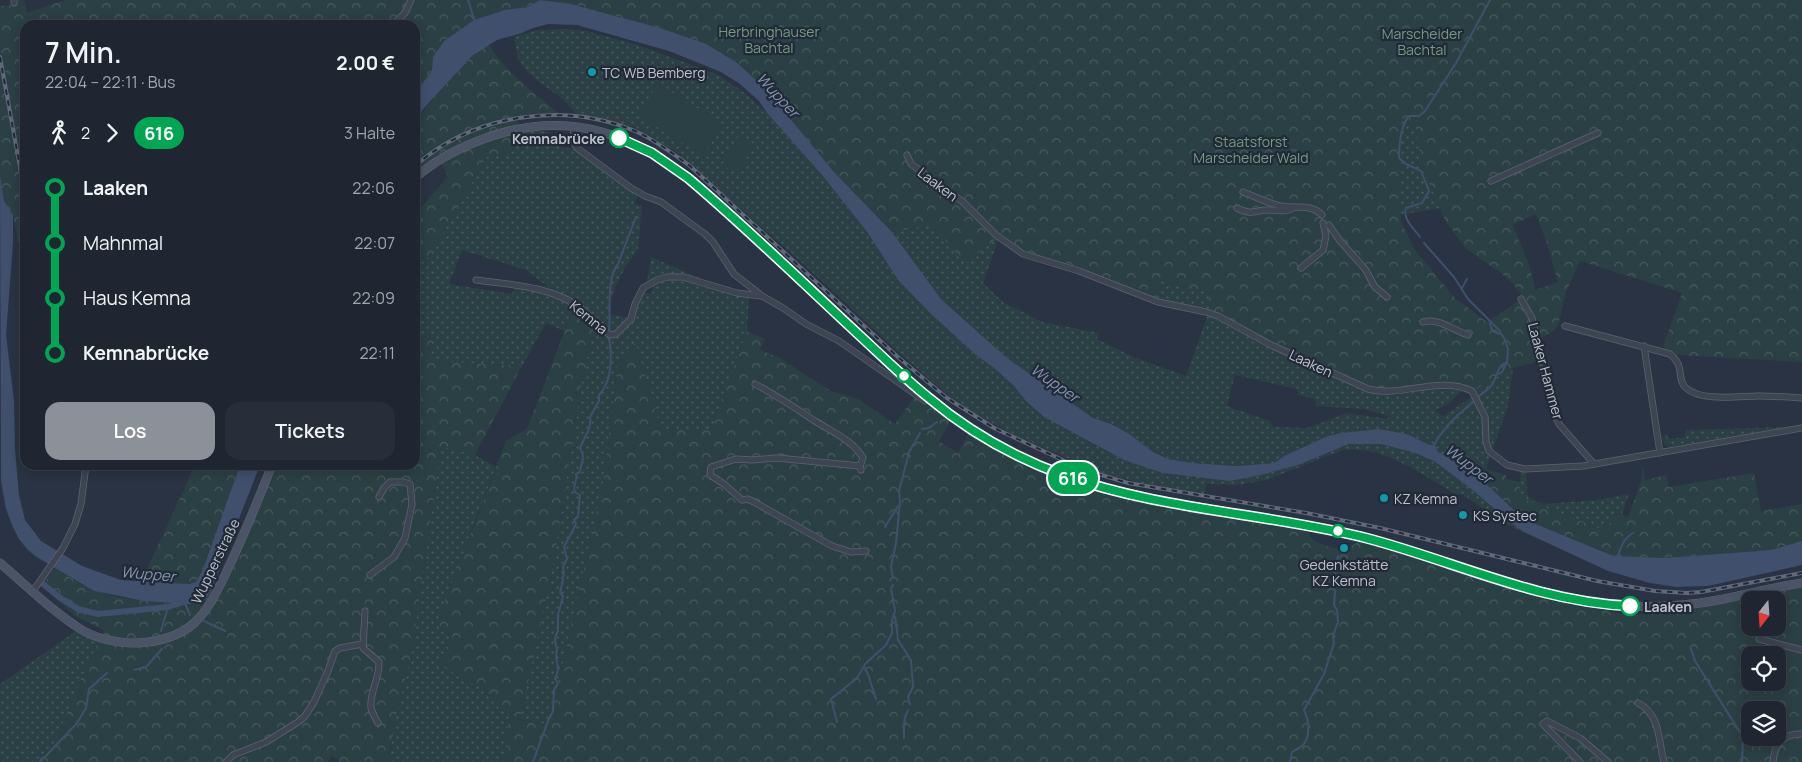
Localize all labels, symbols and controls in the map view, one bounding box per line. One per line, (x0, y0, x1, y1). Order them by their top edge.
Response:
park label: Herbringhauser Bachtal (718, 22, 820, 57)
park label: Marscheider Bachtal (1382, 24, 1462, 59)
text: 7 Min. (45, 33, 122, 71)
text: 2.00 € (336, 50, 395, 76)
place label: TC WB Bemberg (602, 63, 706, 82)
marker: TC WB Bemberg (586, 66, 598, 78)
water label: Wupper (752, 68, 806, 124)
text: 22:04 – 22:11 · Bus (45, 71, 176, 93)
icon: walk (45, 119, 73, 147)
icon: forward (98, 119, 126, 147)
text: 616 (144, 121, 174, 145)
text: 2 (81, 122, 90, 144)
text: 3 Halte (344, 122, 395, 144)
marker: Kemnabrücke (609, 128, 629, 148)
place label: Kemnabrücke (512, 129, 605, 148)
park label: Staatsforst Marscheider Wald (1193, 132, 1309, 167)
street label: Laaken (914, 163, 962, 205)
text: Laaken (83, 175, 148, 201)
text: 22:06 (352, 177, 395, 199)
text: Mahnmal (83, 230, 163, 256)
text: 22:07 (354, 232, 395, 254)
text: Haus Kemna (83, 285, 191, 311)
text: 22:09 (352, 287, 395, 309)
street label: Kemna (566, 296, 612, 338)
street label: Laaker Hammer (1524, 320, 1568, 422)
text: Kemnabrücke (83, 340, 209, 366)
text: 22:11 (359, 342, 395, 364)
street label: Laaken (1286, 345, 1336, 381)
water label: Wupper (1027, 359, 1085, 409)
unlabelled marker (897, 369, 911, 383)
button: Los (45, 402, 215, 460)
button: Tickets (225, 402, 395, 460)
water label: Wupper (1441, 439, 1499, 490)
line badge: 616 (1044, 462, 1102, 494)
text: 616 (1058, 466, 1088, 490)
place label: KZ Kemna (1394, 489, 1457, 508)
marker: KZ Kemna (1378, 492, 1390, 504)
place label: KS Systec (1473, 506, 1537, 525)
marker: KS Systec (1457, 509, 1469, 521)
street label: Wupperstraße (186, 515, 244, 607)
unlabelled marker (1331, 524, 1345, 538)
marker: Gedenkstätte KZ Kemna (1338, 542, 1350, 554)
place label: Gedenkstätte KZ Kemna (1300, 555, 1388, 590)
water label: Wupper (120, 561, 179, 587)
north arrow (1741, 591, 1786, 636)
map controls (1741, 591, 1786, 746)
marker: Laaken (1620, 596, 1640, 616)
place label: Laaken (1644, 597, 1692, 616)
button: locate (1741, 646, 1786, 691)
button: layers (1741, 701, 1786, 746)

